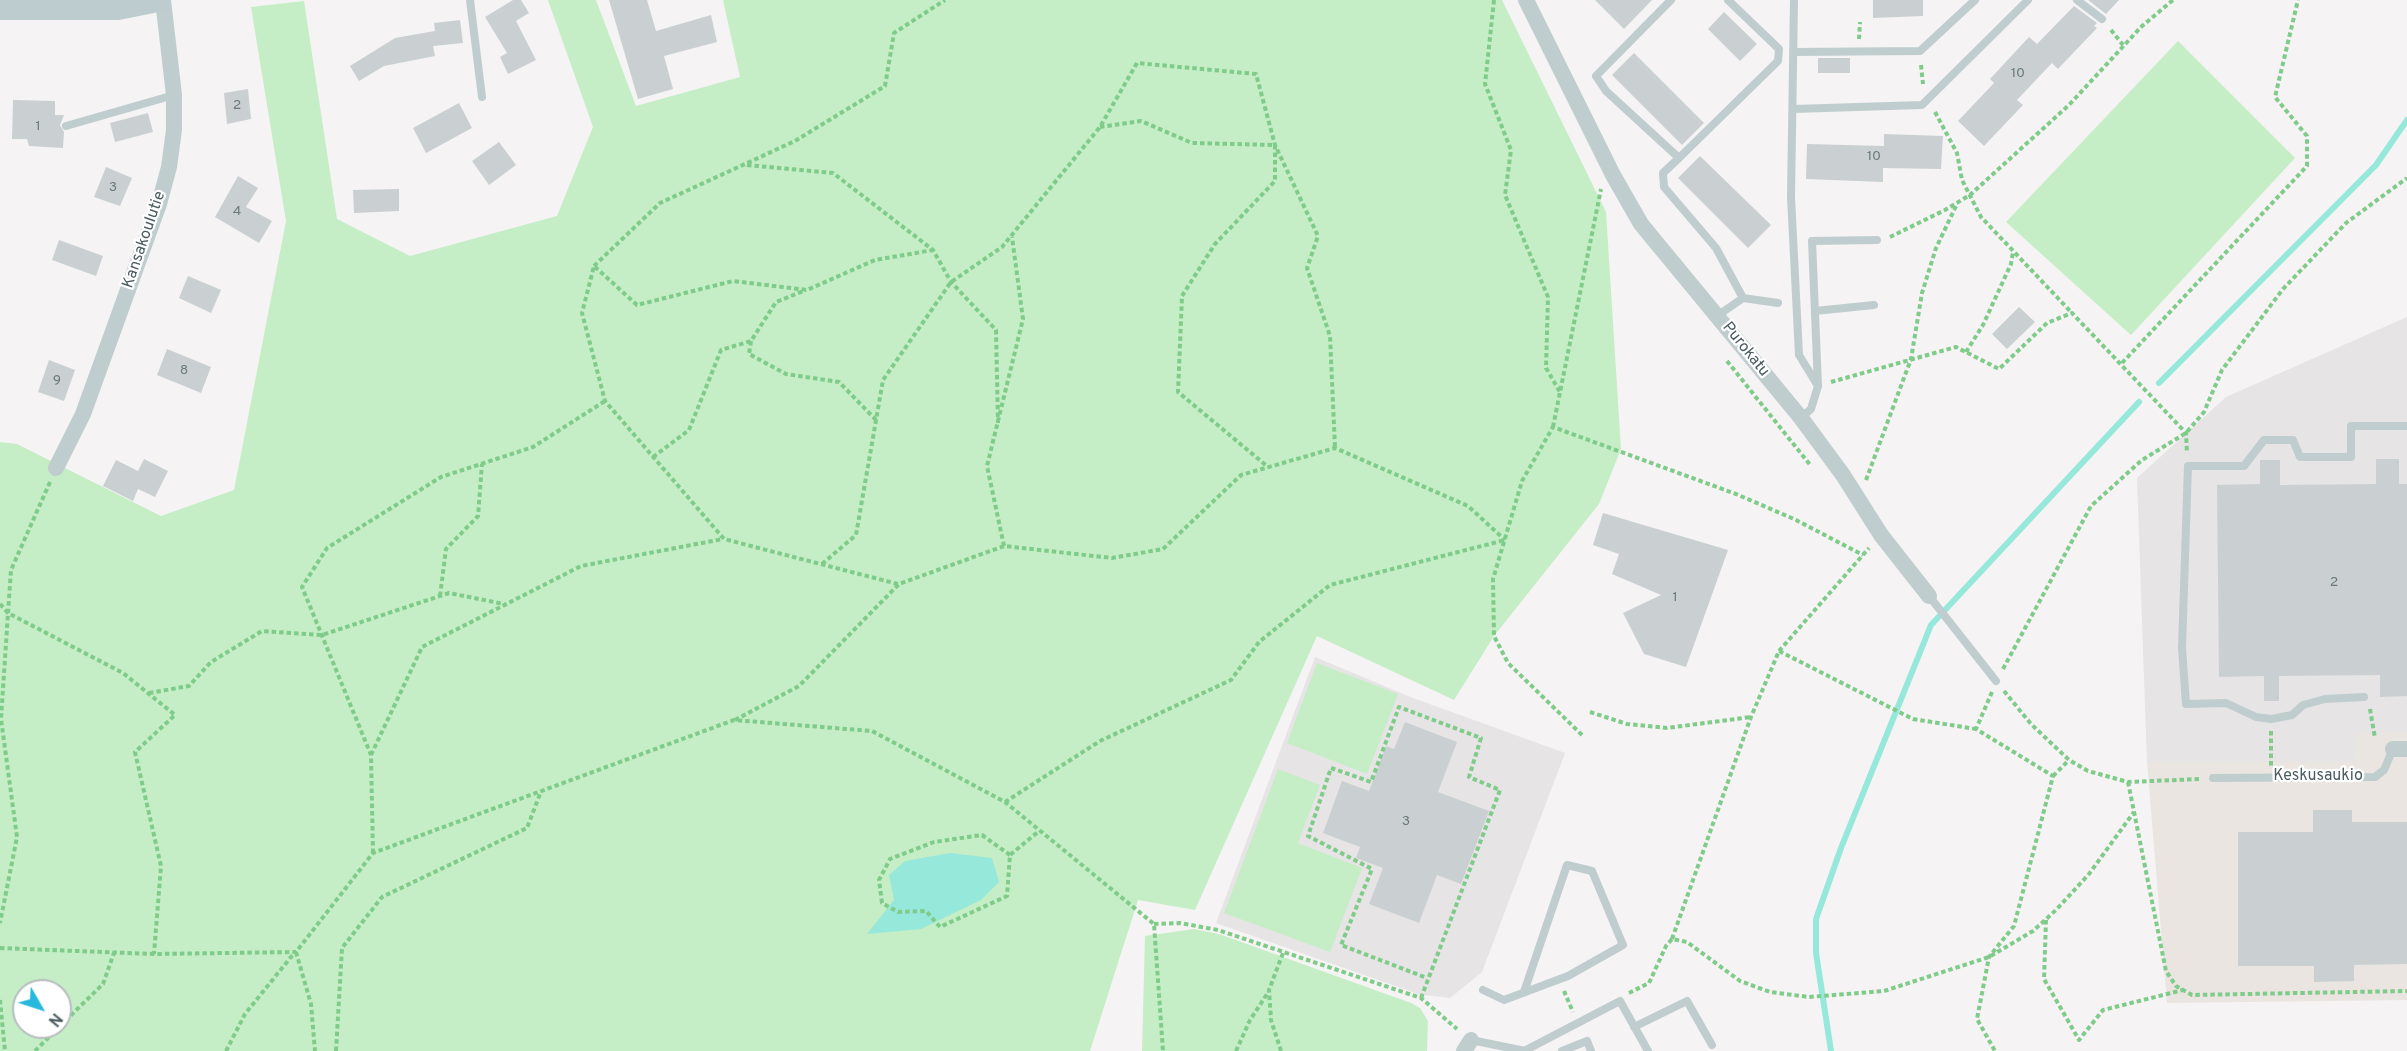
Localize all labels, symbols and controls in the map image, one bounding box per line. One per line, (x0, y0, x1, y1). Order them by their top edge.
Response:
house number: 10 (2011, 66, 2025, 82)
house number: 2 (233, 98, 241, 114)
house number: 1 (35, 119, 41, 135)
house number: 10 (1867, 149, 1881, 165)
house number: 3 (109, 180, 117, 196)
street label: Kansakoulutie (119, 189, 171, 291)
house number: 4 (233, 204, 241, 220)
street label: Purokatu (1717, 319, 1773, 381)
house number: 8 (180, 363, 188, 379)
house number: 9 (53, 373, 61, 389)
house number: 2 (2330, 575, 2338, 591)
house number: 1 (1672, 590, 1678, 606)
street label: Keskusaukio (2273, 767, 2363, 787)
house number: 3 (1402, 814, 1410, 830)
north arrow (12, 979, 72, 1039)
text: N (43, 1008, 66, 1030)

